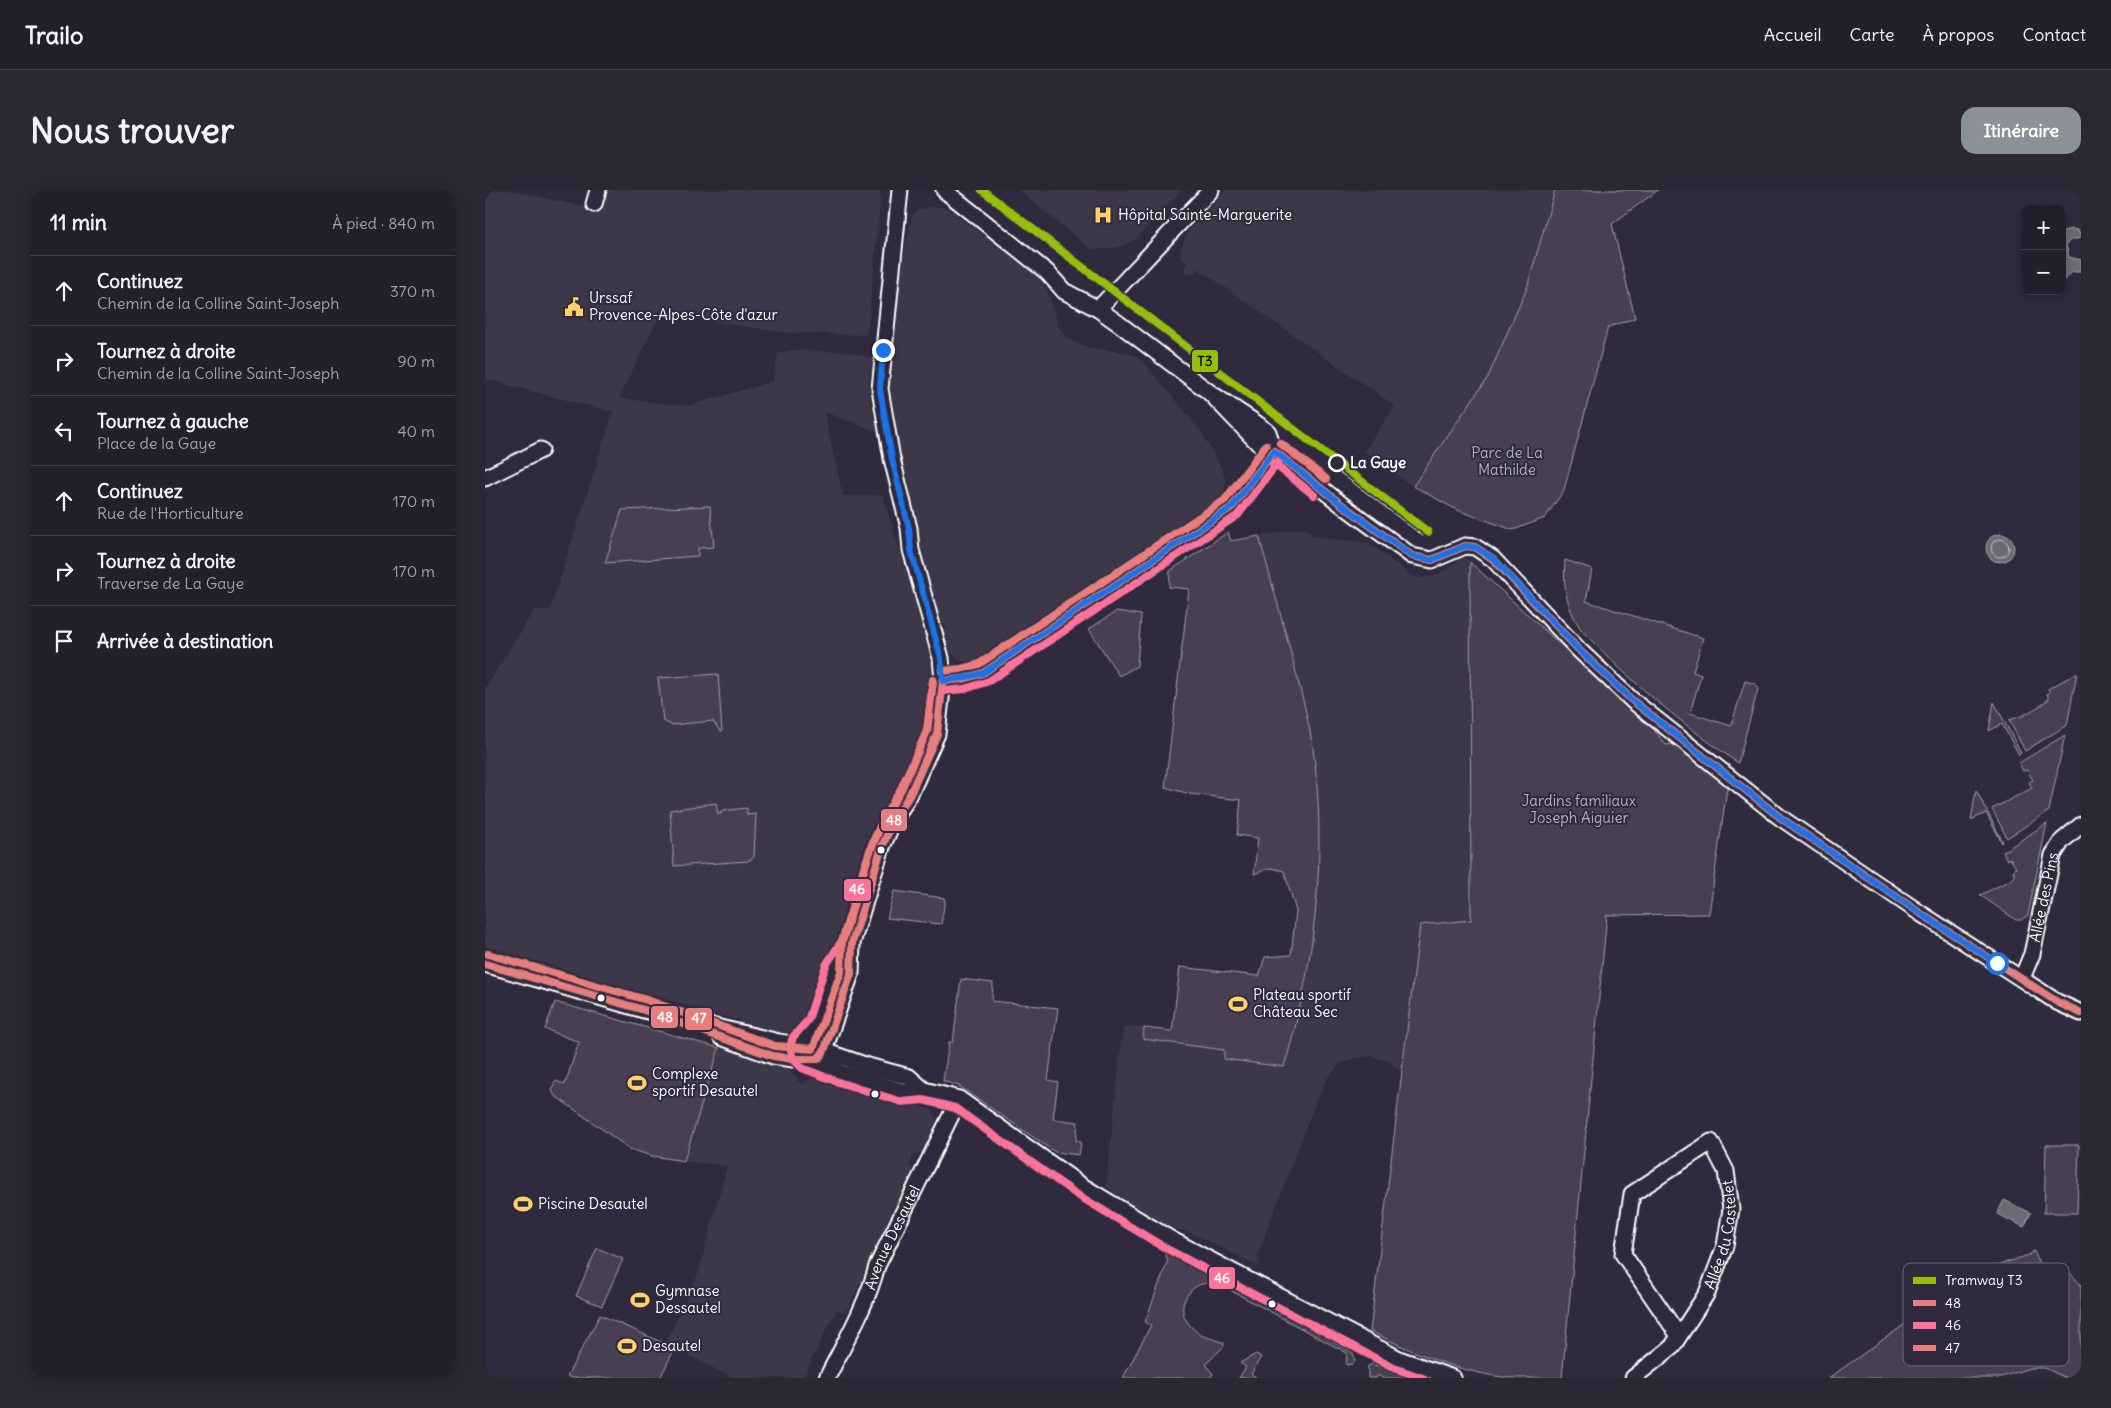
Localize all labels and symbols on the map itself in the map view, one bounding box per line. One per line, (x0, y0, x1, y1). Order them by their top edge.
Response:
hospital icon: Hôpital Sainte-Marguerite (1092, 204, 1114, 226)
place label: Hôpital Sainte-Marguerite (1118, 205, 1292, 224)
place label: Urssaf Provence-Alpes-Côte d'azur (589, 288, 778, 324)
public building icon: Urssaf Provence-Alpes-Côte d'azur (563, 296, 585, 318)
route end (872, 339, 895, 362)
line badge: T3 (1191, 349, 1219, 373)
text: T3 (1197, 352, 1213, 370)
park label: Parc de La Mathilde (1471, 443, 1543, 479)
place label: La Gaye (1350, 453, 1406, 473)
marker: La Gaye (1328, 454, 1346, 472)
park label: Jardins familiaux Joseph Aiguier (1522, 791, 1637, 827)
line badge: 48 (880, 808, 908, 832)
text: 48 (886, 811, 902, 829)
unlabelled marker (876, 845, 886, 855)
street label: Allée des Pins (2025, 850, 2062, 944)
line badge: 46 (843, 878, 872, 902)
text: 46 (849, 880, 865, 898)
route start (1986, 952, 2009, 975)
place label: Plateau sportif Château Sec (1253, 985, 1352, 1021)
unlabelled marker (596, 993, 606, 1003)
sports icon: Plateau sportif Château Sec (1227, 993, 1249, 1015)
line badge: 48 (650, 1005, 679, 1029)
line badge: 47 (684, 1007, 713, 1031)
text: 48 (657, 1008, 673, 1026)
text: 47 (692, 1009, 707, 1027)
place label: Complexe sportif Desautel (652, 1064, 758, 1100)
sports icon: Complexe sportif Desautel (626, 1072, 648, 1094)
unlabelled marker (870, 1089, 880, 1099)
street label: Allée du Castelet (1699, 1179, 1740, 1292)
street label: Avenue Desautel (860, 1182, 924, 1292)
sports icon: Piscine Desautel (512, 1193, 534, 1215)
place label: Piscine Desautel (538, 1194, 648, 1213)
legend (1903, 1263, 2069, 1366)
line badge: 46 (1208, 1266, 1236, 1290)
text: 46 (1214, 1269, 1230, 1287)
text: Tramway T3 (1945, 1271, 2023, 1289)
place label: Gymnase Dessautel (655, 1281, 721, 1317)
sports icon: Gymnase Dessautel (629, 1289, 651, 1311)
text: 48 (1945, 1294, 1961, 1312)
unlabelled marker (1267, 1299, 1277, 1309)
text: 46 (1945, 1316, 1961, 1334)
sports icon: Desautel (616, 1335, 638, 1357)
place label: Desautel (642, 1336, 701, 1355)
text: 47 (1945, 1339, 1960, 1357)

